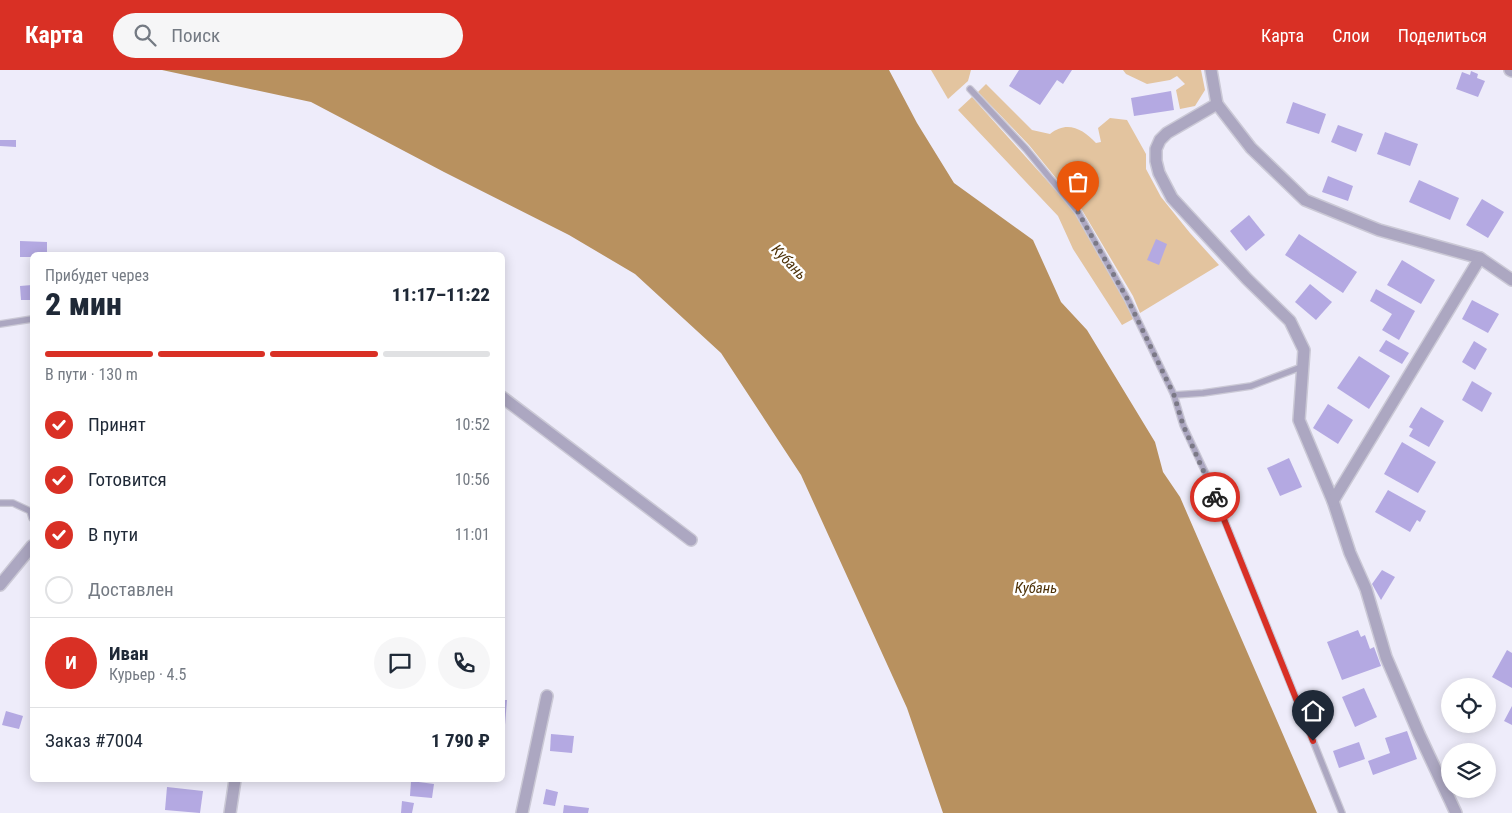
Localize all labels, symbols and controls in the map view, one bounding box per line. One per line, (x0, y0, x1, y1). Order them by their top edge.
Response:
search box (113, 13, 463, 58)
text: Карта (25, 21, 83, 49)
icon: search (131, 21, 159, 49)
text: Поиск (171, 24, 220, 47)
text: Карта (1261, 25, 1304, 46)
text: Слои (1332, 25, 1370, 46)
text: Поделиться (1398, 25, 1487, 46)
pin (1057, 161, 1099, 212)
icon: bag (1064, 168, 1092, 196)
water label: Кубань (768, 241, 810, 283)
text: Прибудет через (45, 266, 149, 285)
text: 11:17–11:22 (392, 283, 490, 306)
text: 2 мин (45, 285, 122, 323)
text: В пути · 130 m (45, 365, 138, 384)
icon: check (45, 411, 73, 439)
text: Принят (88, 413, 146, 436)
text: 10:52 (455, 415, 490, 434)
icon: check (45, 466, 73, 494)
text: Готовится (88, 468, 167, 491)
text: 10:56 (455, 470, 490, 489)
courier (1190, 472, 1240, 522)
icon: bike (1201, 483, 1229, 511)
icon: check (45, 521, 73, 549)
text: В пути (88, 523, 138, 546)
text: 11:01 (455, 525, 490, 544)
text: Доставлен (88, 578, 174, 601)
water label: Кубань (1015, 579, 1057, 597)
button: chat (374, 637, 426, 689)
button: phone (438, 637, 490, 689)
text: Иван (109, 642, 148, 665)
text: И (65, 651, 77, 674)
text: Курьер · 4.5 (109, 665, 187, 684)
map controls (1441, 678, 1496, 798)
button: locate (1441, 678, 1496, 733)
pin (1292, 690, 1334, 741)
icon: home (1299, 697, 1327, 725)
text: Заказ #7004 (45, 729, 143, 752)
text: 1 790 ₽ (431, 729, 490, 752)
button: layers (1441, 743, 1496, 798)

